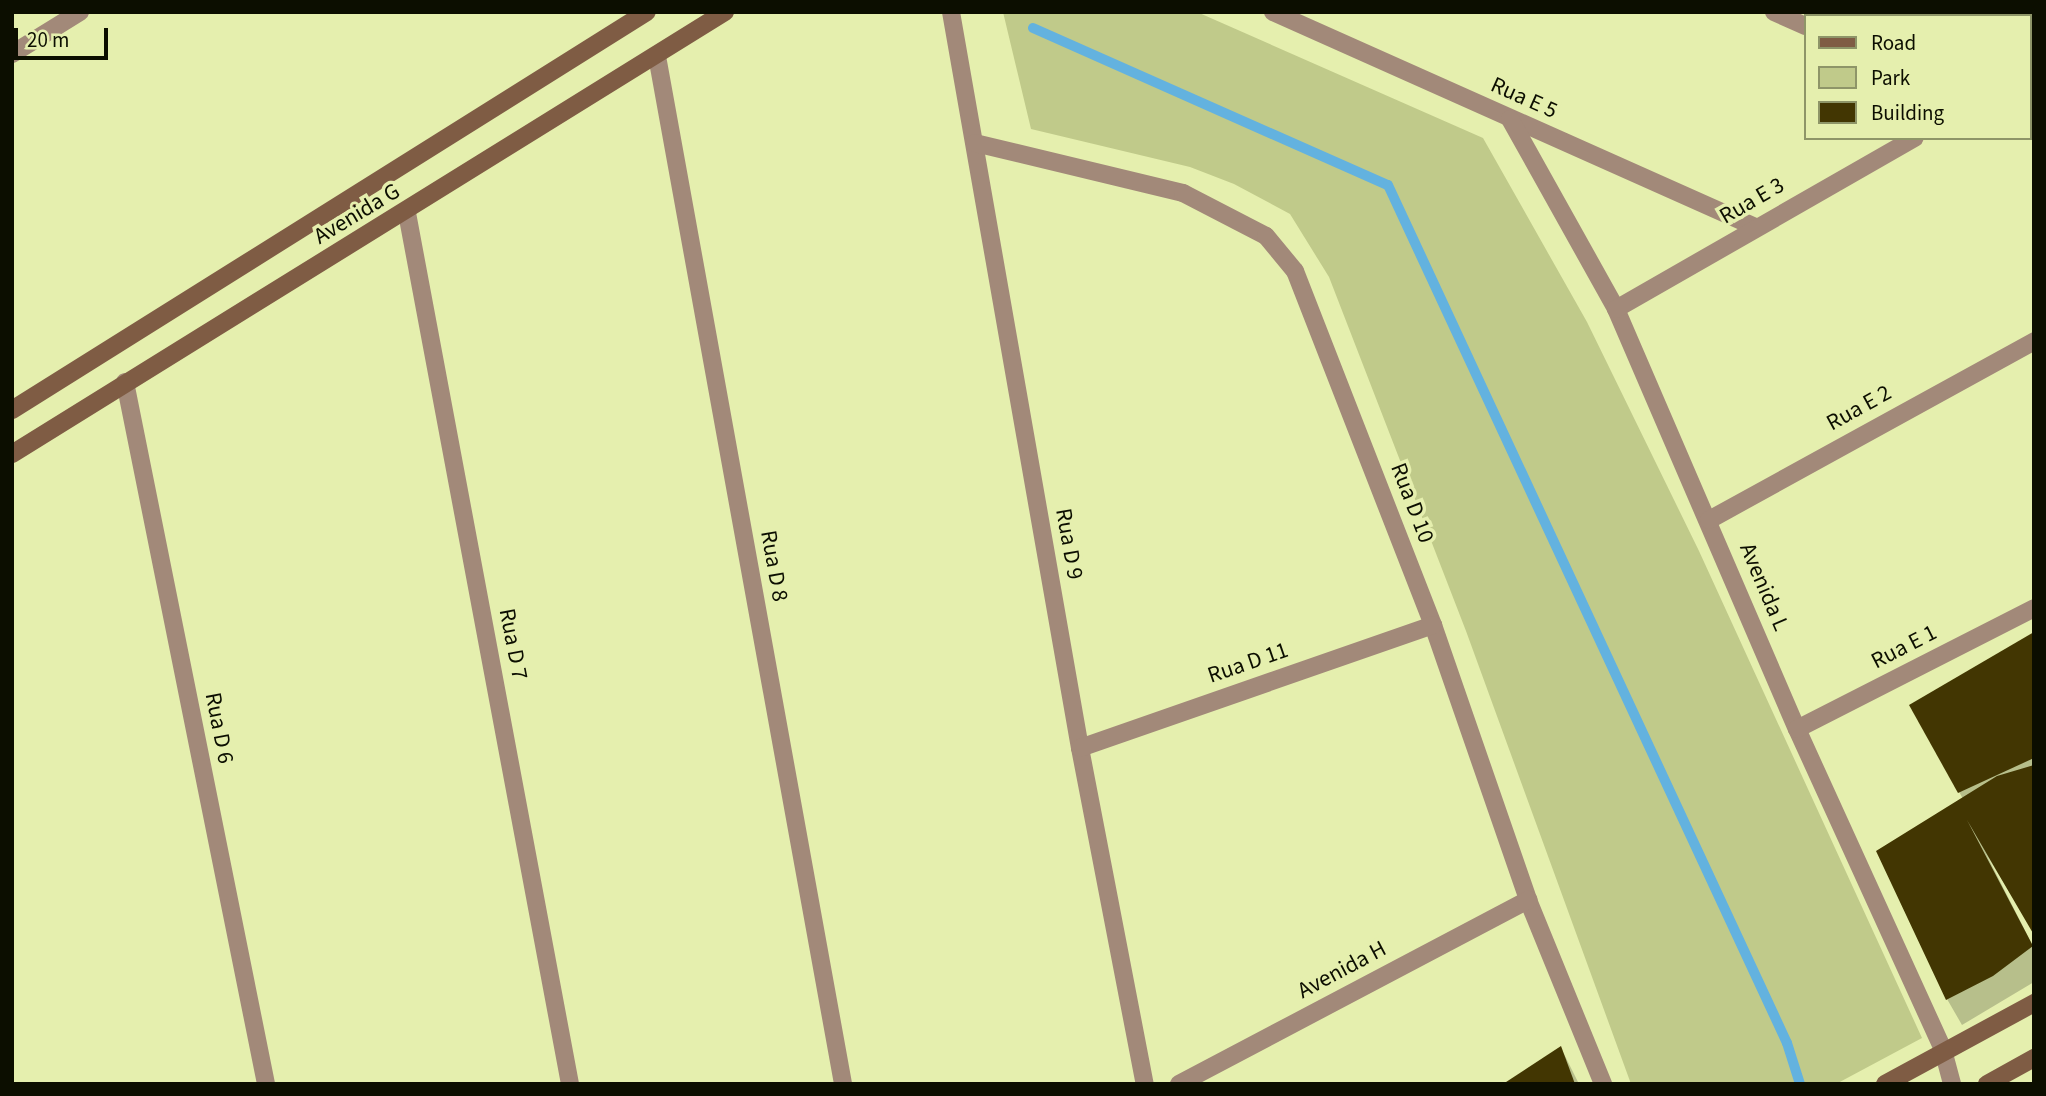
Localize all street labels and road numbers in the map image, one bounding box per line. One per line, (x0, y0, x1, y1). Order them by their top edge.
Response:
street label: Rua E 5 (1486, 71, 1562, 125)
street label: Rua E 3 (1715, 172, 1789, 230)
street label: Avenida G (309, 178, 405, 250)
street label: Rua E 2 (1822, 379, 1896, 437)
street label: Rua D 10 (1384, 459, 1440, 547)
street label: Rua D 9 (1049, 506, 1089, 582)
street label: Rua D 8 (754, 528, 794, 604)
street label: Avenida L (1733, 539, 1795, 635)
street label: Rua D 7 (493, 606, 533, 682)
street label: Rua E 1 (1867, 619, 1941, 675)
street label: Rua D 11 (1204, 636, 1292, 690)
street label: Rua D 6 (199, 690, 239, 766)
street label: Avenida H (1293, 935, 1391, 1005)

